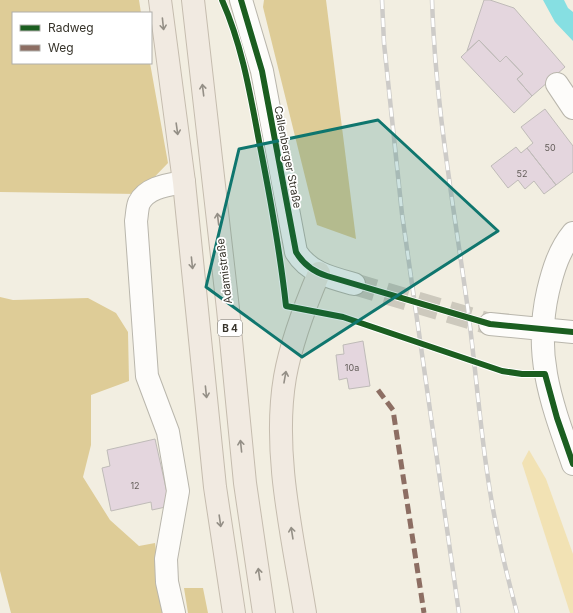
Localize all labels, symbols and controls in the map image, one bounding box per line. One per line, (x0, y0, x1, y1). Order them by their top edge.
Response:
legend (12, 12, 152, 64)
one-way arrow (159, 17, 167, 30)
text: Radweg (48, 20, 94, 35)
text: Weg (48, 40, 74, 55)
one-way arrow (199, 84, 207, 97)
street label: Callenberger Straße (271, 105, 305, 209)
one-way arrow (173, 122, 180, 135)
house number: 50 (544, 142, 556, 153)
house number: 52 (517, 168, 527, 179)
one-way arrow (214, 213, 221, 226)
street label: Adamistraße (213, 238, 235, 304)
one-way arrow (189, 256, 196, 269)
road number: B 4 (218, 320, 242, 336)
house number: 10a (345, 362, 359, 373)
one-way arrow (282, 371, 290, 384)
one-way arrow (203, 385, 210, 398)
one-way arrow (238, 440, 245, 453)
house number: 12 (130, 480, 140, 491)
one-way arrow (216, 515, 224, 528)
one-way arrow (288, 527, 296, 540)
one-way arrow (255, 568, 263, 581)

